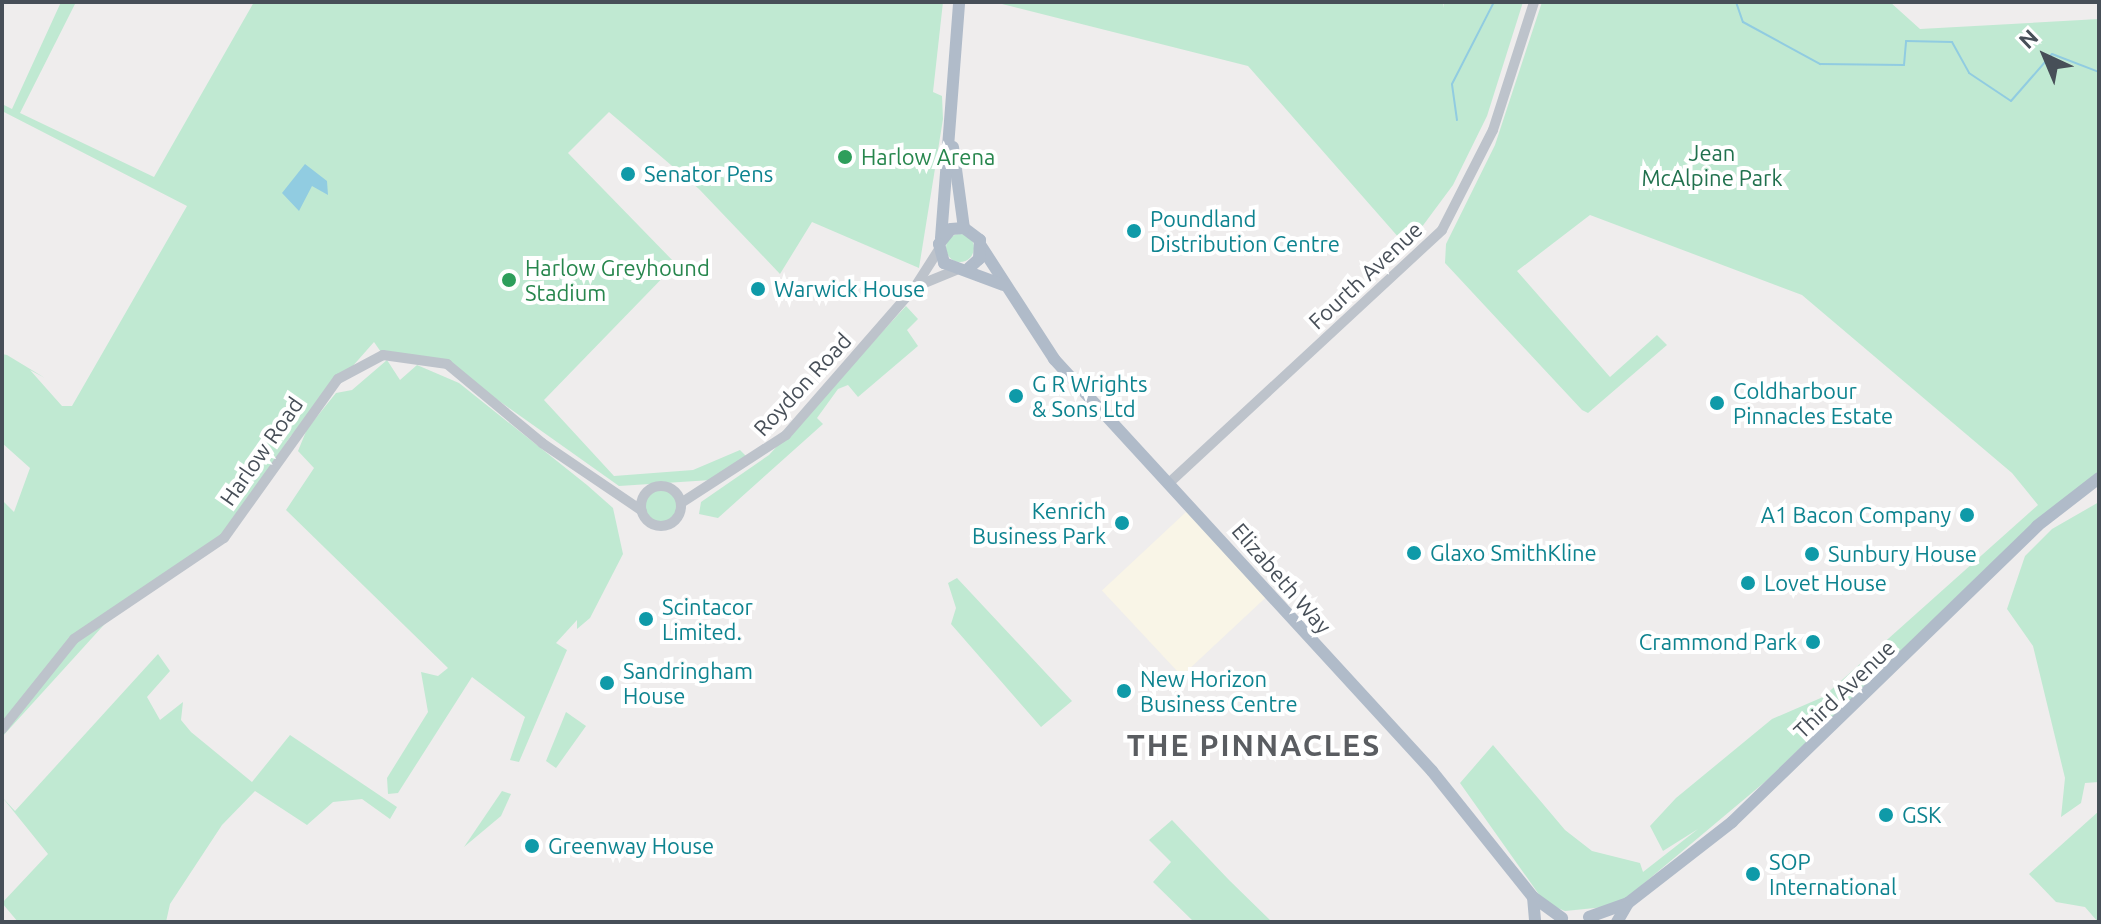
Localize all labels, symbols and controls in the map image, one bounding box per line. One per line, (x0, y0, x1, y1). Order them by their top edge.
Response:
north arrow (2005, 16, 2085, 96)
text: N (2013, 24, 2043, 53)
park label: Jean McAlpine Park (1641, 139, 1783, 190)
place label: Harlow Arena (861, 144, 995, 170)
marker: Harlow Arena (836, 148, 854, 166)
place label: Senator Pens (644, 161, 773, 187)
marker: Senator Pens (619, 165, 637, 183)
place label: Poundland Distribution Centre (1150, 205, 1340, 256)
street label: Fourth Avenue (1303, 216, 1427, 334)
marker: Poundland Distribution Centre (1125, 222, 1143, 240)
place label: Harlow Greyhound Stadium (525, 254, 710, 306)
marker: Harlow Greyhound Stadium (500, 271, 518, 289)
place label: Warwick House (774, 276, 925, 302)
marker: Warwick House (749, 280, 767, 298)
street label: Roydon Road (748, 327, 856, 441)
place label: G R Wrights & Sons Ltd (1032, 370, 1148, 422)
place label: Coldharbour Pinnacles Estate (1733, 377, 1893, 428)
marker: G R Wrights & Sons Ltd (1007, 387, 1025, 405)
street label: Harlow Road (214, 392, 308, 510)
marker: Coldharbour Pinnacles Estate (1708, 394, 1726, 412)
place label: Kenrich Business Park (972, 497, 1106, 548)
place label: A1 Bacon Company (1761, 502, 1951, 528)
marker: A1 Bacon Company (1958, 506, 1976, 524)
marker: Kenrich Business Park (1113, 514, 1131, 532)
street label: Elizabeth Way (1227, 517, 1337, 639)
place label: Glaxo SmithKline (1430, 540, 1597, 566)
place label: Sunbury House (1828, 541, 1977, 567)
marker: Glaxo SmithKline (1405, 544, 1423, 562)
marker: Sunbury House (1803, 545, 1821, 563)
place label: Lovet House (1764, 570, 1887, 596)
marker: Lovet House (1739, 574, 1757, 592)
place label: Scintacor Limited. (662, 593, 753, 644)
marker: Scintacor Limited. (637, 610, 655, 628)
place label: Crammond Park (1639, 629, 1797, 655)
marker: Crammond Park (1804, 633, 1822, 651)
street label: Third Avenue (1788, 634, 1900, 744)
place label: Sandringham House (623, 657, 753, 708)
place label: New Horizon Business Centre (1140, 665, 1298, 716)
marker: Sandringham House (598, 674, 616, 692)
marker: New Horizon Business Centre (1115, 682, 1133, 700)
district label: THE PINNACLES (1127, 727, 1381, 763)
place label: GSK (1902, 802, 1942, 828)
marker: GSK (1877, 806, 1895, 824)
place label: Greenway House (548, 833, 714, 859)
marker: Greenway House (523, 837, 541, 855)
place label: SOP International (1769, 848, 1897, 900)
marker: SOP International (1744, 865, 1762, 883)

